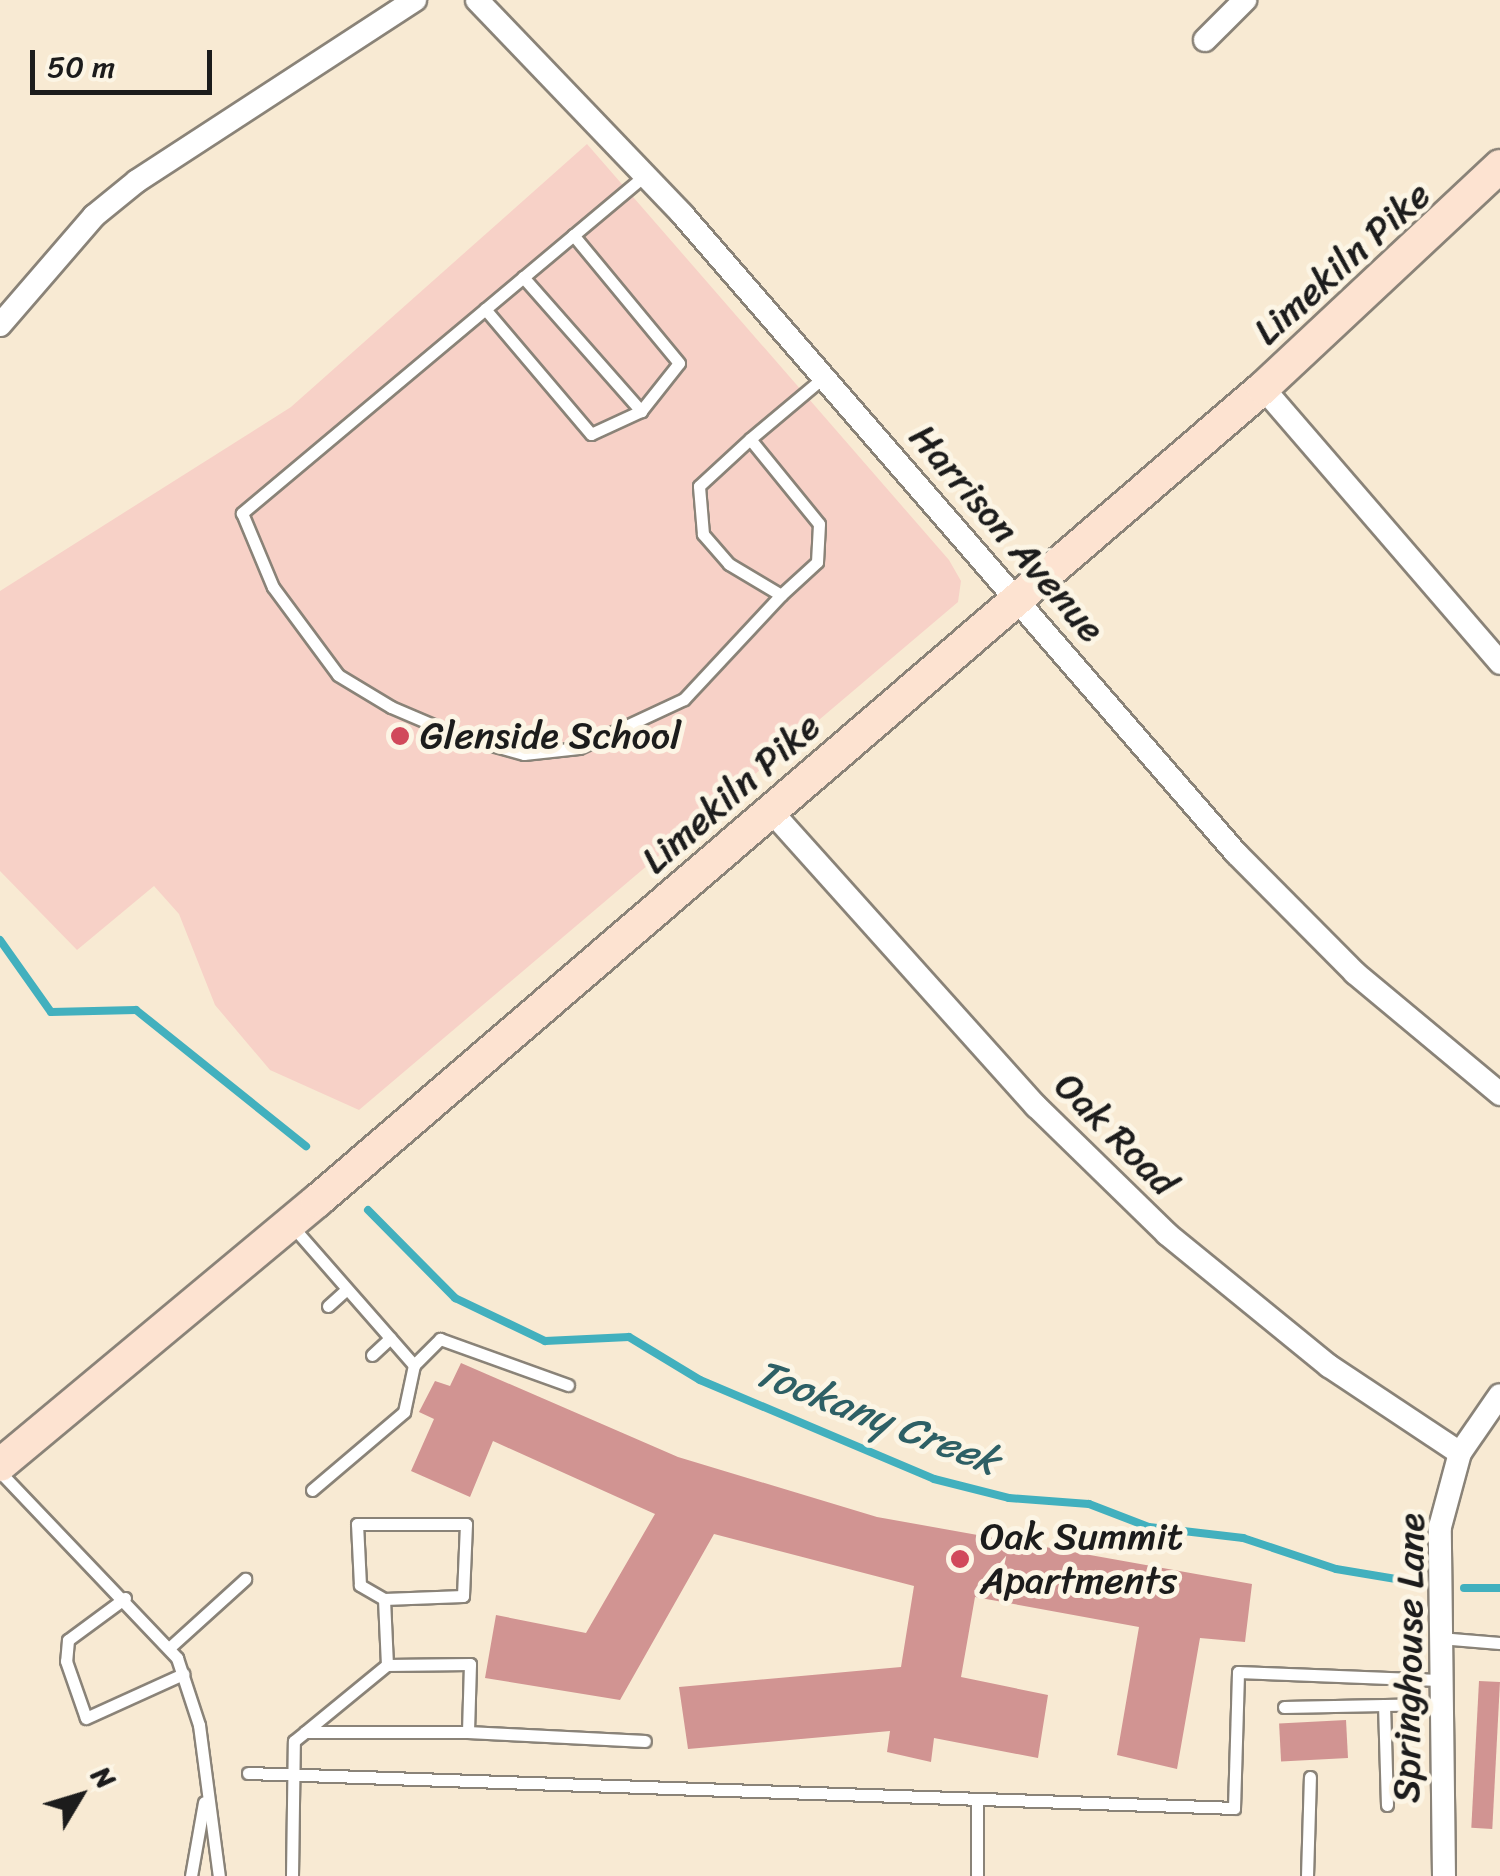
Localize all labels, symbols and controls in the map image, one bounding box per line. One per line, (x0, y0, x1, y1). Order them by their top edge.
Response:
scale bar (35, 30, 218, 92)
text: 50 m (47, 40, 115, 94)
street label: Limekiln Pike (1244, 172, 1440, 354)
street label: Harrison Avenue (900, 415, 1114, 651)
street label: Limekiln Pike (632, 703, 830, 883)
place label: Glenside School (420, 713, 681, 759)
marker: Glenside School (389, 725, 411, 747)
street label: Oak Road (1045, 1063, 1187, 1205)
water label: Tookany Creek (749, 1349, 1005, 1485)
street label: Springhouse Lane (1384, 1512, 1434, 1804)
place label: Oak Summit Apartments (980, 1514, 1182, 1604)
marker: Oak Summit Apartments (949, 1548, 971, 1570)
north arrow (30, 1746, 130, 1846)
text: N (79, 1754, 129, 1800)

